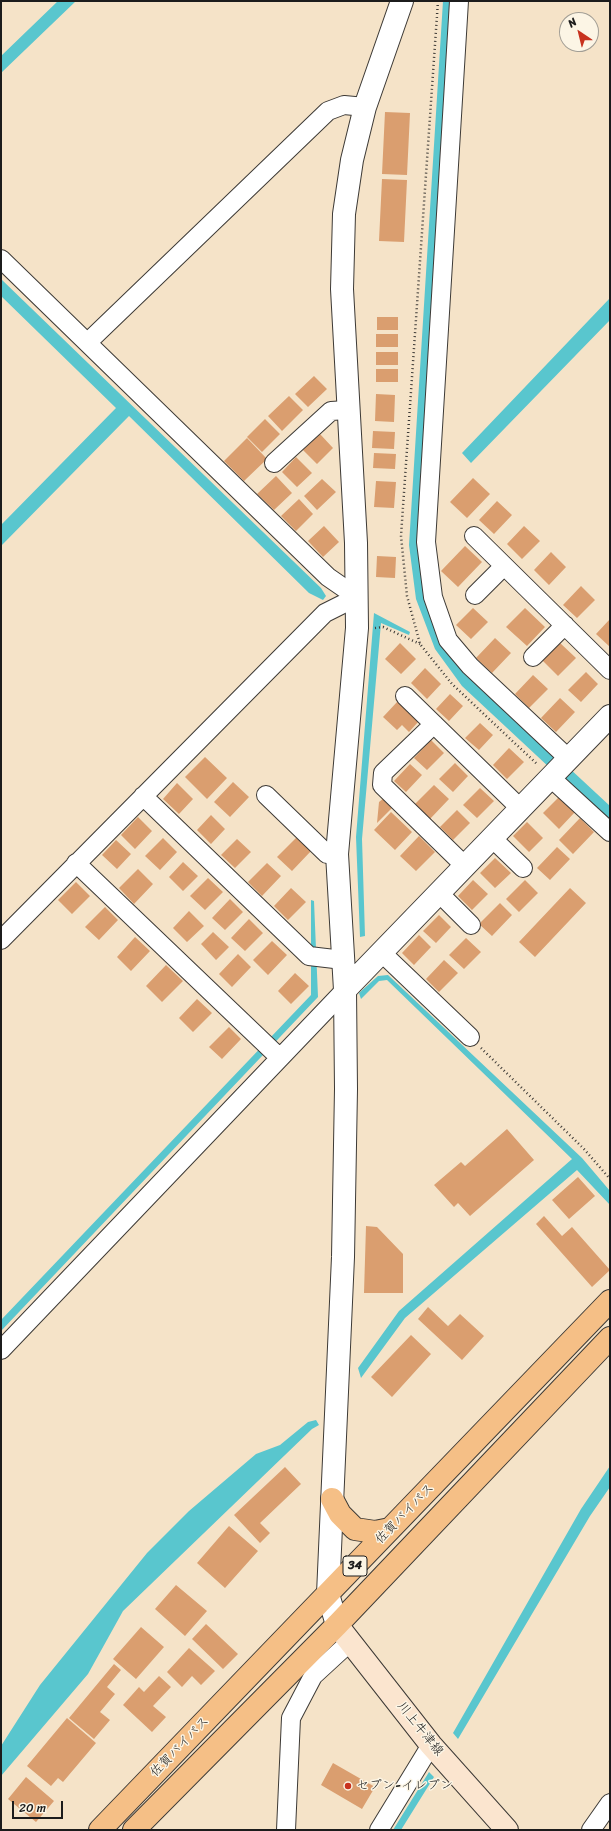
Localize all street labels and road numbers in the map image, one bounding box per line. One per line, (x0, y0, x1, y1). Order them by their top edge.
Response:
street label: 佐賀バイパス (372, 1481, 438, 1547)
road number: 34 (343, 1556, 367, 1576)
street label: 川上牛津線 (393, 1699, 447, 1759)
street label: 佐賀バイパス (147, 1714, 213, 1780)

